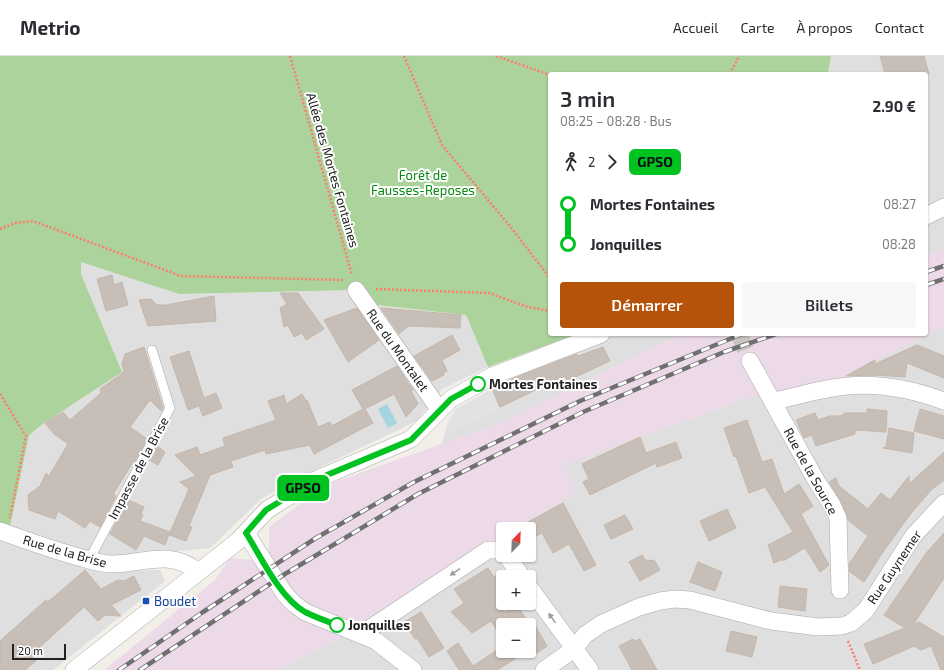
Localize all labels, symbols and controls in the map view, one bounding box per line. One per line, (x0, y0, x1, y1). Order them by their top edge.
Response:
text: Metrio (20, 16, 80, 39)
text: Accueil (673, 19, 718, 36)
text: Carte (740, 19, 775, 36)
text: À propos (797, 19, 853, 36)
text: Contact (875, 19, 924, 36)
text: 3 min (560, 85, 615, 111)
street label: Allée des Mortes Fontaines (303, 91, 363, 249)
text: 2.90 € (872, 97, 916, 115)
text: 08:25 – 08:28 · Bus (560, 113, 672, 129)
icon: walk (560, 151, 582, 173)
icon: forward (601, 151, 623, 173)
text: GPSO (637, 153, 673, 170)
text: 2 (588, 154, 595, 170)
park label: Forêt de Fausses-Reposes (371, 167, 475, 198)
text: Mortes Fontaines (590, 195, 715, 213)
text: 08:27 (883, 196, 916, 212)
text: Jonquilles (590, 235, 662, 253)
text: 08:28 (882, 236, 916, 252)
button: Démarrer (560, 282, 734, 328)
button: Billets (742, 282, 916, 328)
street label: Rue du Montalet (364, 306, 432, 394)
marker: Mortes Fontaines (470, 376, 486, 392)
place label: Mortes Fontaines (489, 376, 597, 392)
street label: Impasse de la Brise (104, 414, 172, 522)
street label: Rue de la Source (781, 425, 841, 517)
line badge: GPSO (275, 475, 331, 501)
text: GPSO (285, 479, 321, 496)
north arrow (496, 522, 536, 562)
map controls (496, 522, 536, 658)
street label: Rue Guynemer (863, 527, 925, 607)
street label: Rue de la Brise (21, 531, 109, 571)
one-way arrow (450, 568, 461, 576)
button: + (496, 570, 536, 610)
place label: Boudet (154, 593, 196, 609)
marker: Boudet (141, 596, 151, 606)
one-way arrow (548, 612, 556, 623)
marker: Jonquilles (329, 617, 345, 633)
place label: Jonquilles (348, 617, 410, 633)
button: − (496, 618, 536, 658)
scale bar (12, 642, 66, 661)
text: 20 m (18, 644, 43, 657)

